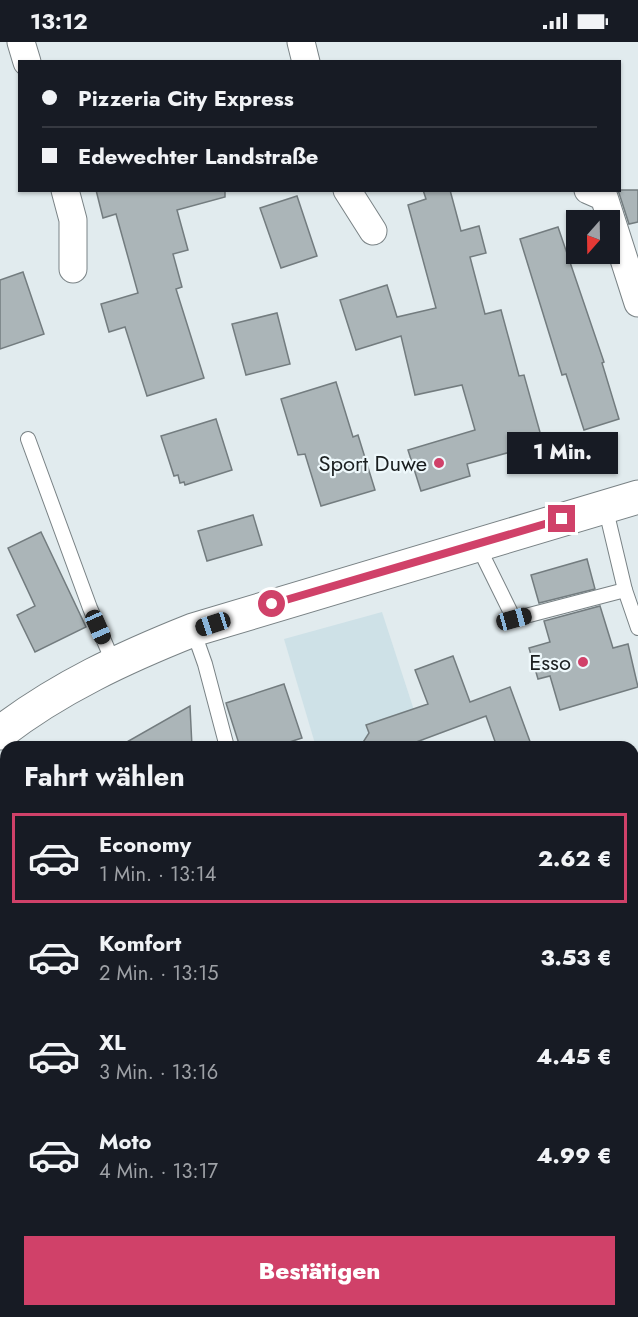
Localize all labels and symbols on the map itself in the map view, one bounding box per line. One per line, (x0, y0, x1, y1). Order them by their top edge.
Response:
north arrow (566, 210, 620, 264)
callout: 1 Min. (506, 432, 618, 474)
place label: Sport Duwe (318, 447, 427, 479)
marker: Sport Duwe (432, 456, 446, 470)
route end (548, 505, 575, 532)
route start (258, 590, 285, 617)
car (494, 606, 534, 632)
car (82, 607, 114, 647)
car (193, 610, 233, 638)
place label: Esso (529, 646, 571, 678)
marker: Esso (576, 655, 590, 669)

